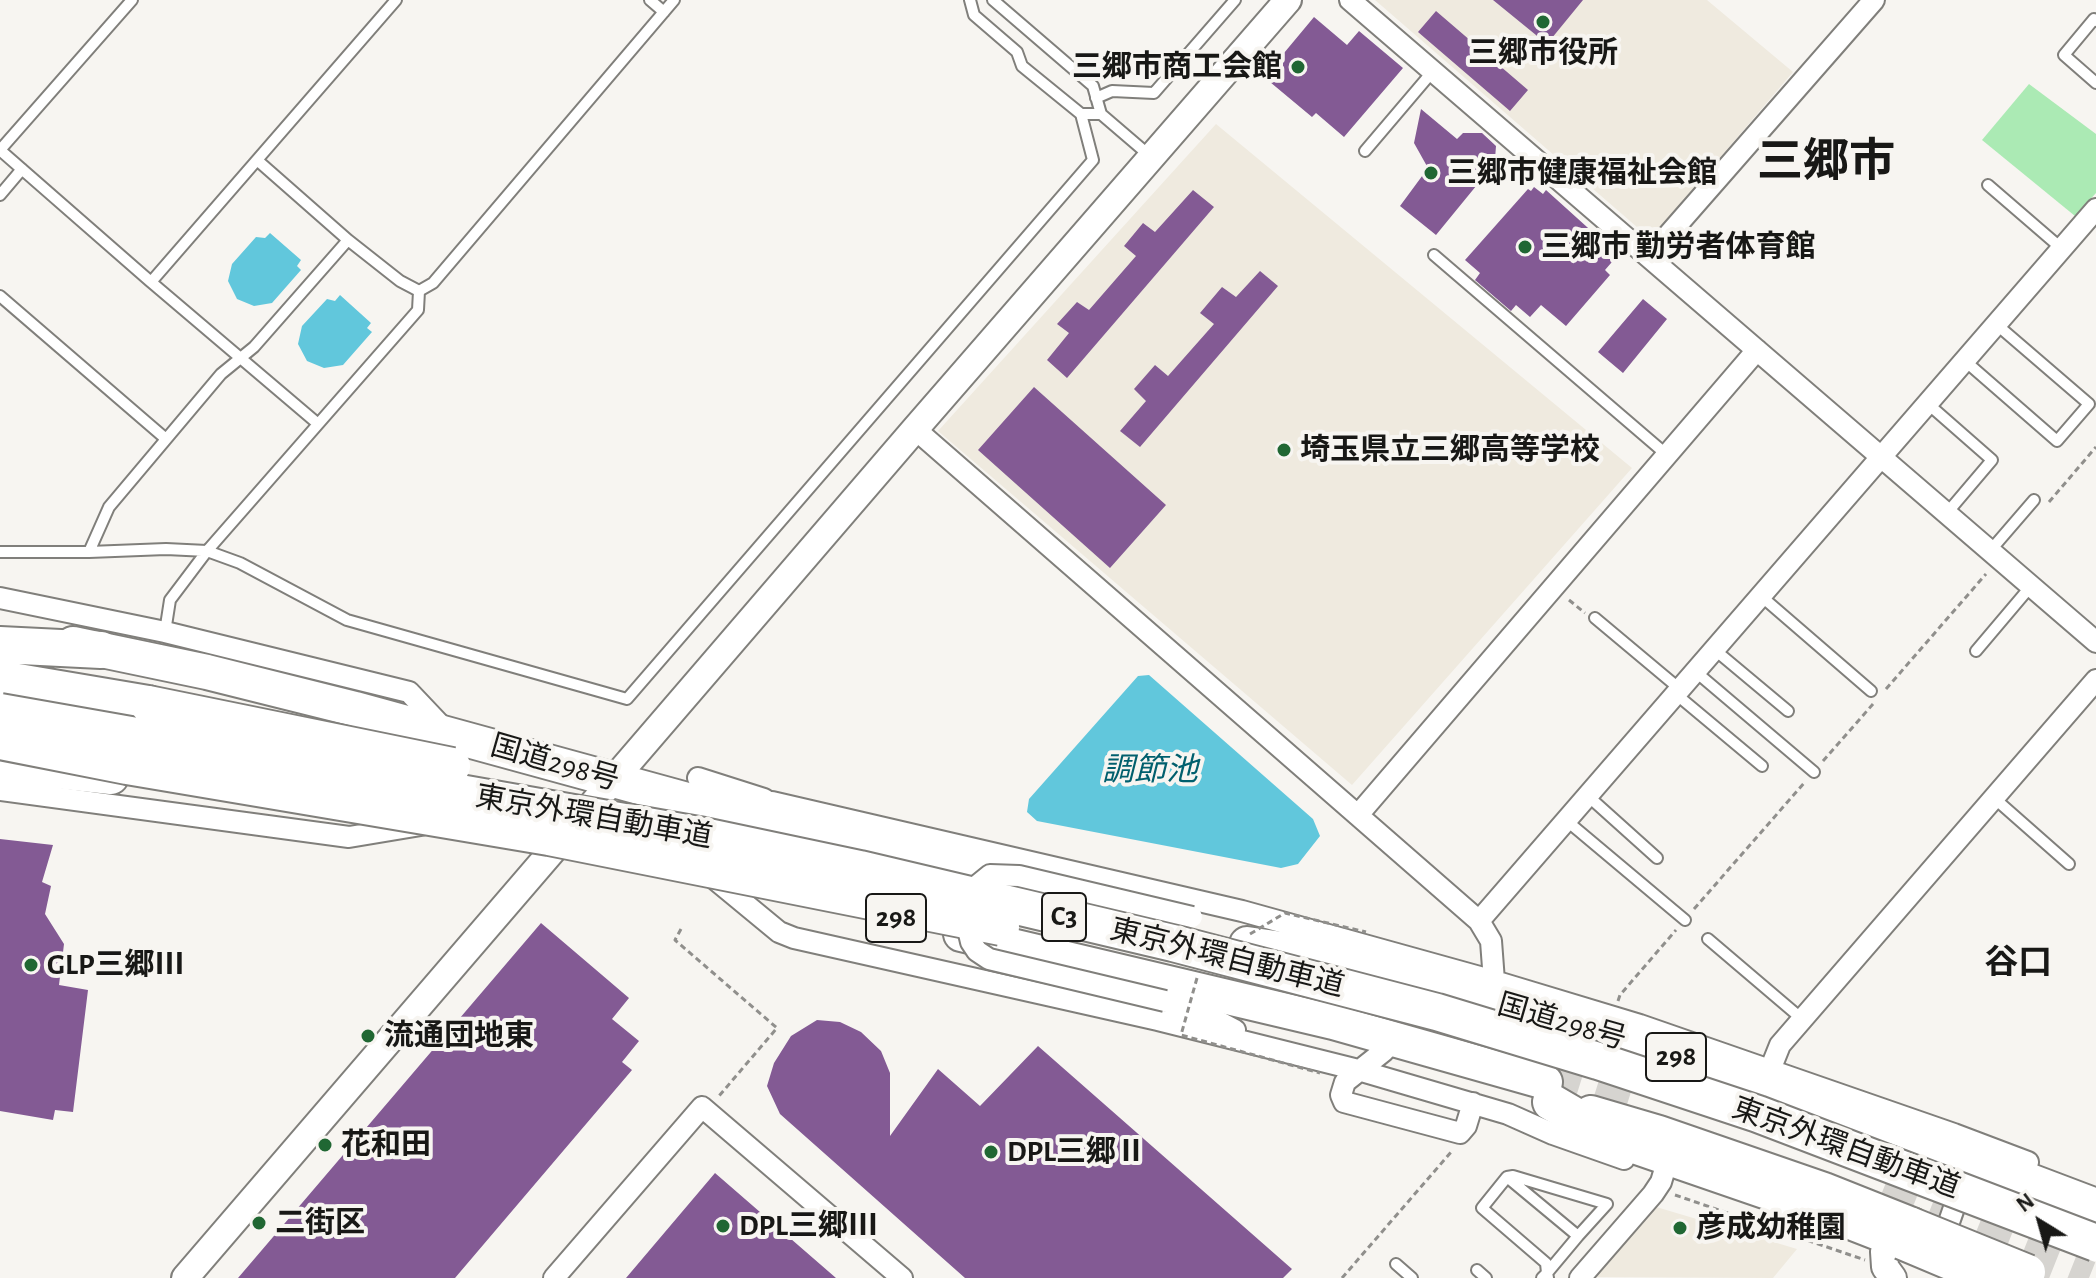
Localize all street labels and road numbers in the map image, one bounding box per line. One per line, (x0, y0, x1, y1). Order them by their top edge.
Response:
street label: 国道298号 (487, 728, 623, 798)
street label: 東京外環自動車道 (473, 778, 715, 856)
road number: C3 (1042, 893, 1086, 941)
road number: 298 (866, 894, 926, 942)
street label: 東京外環自動車道 (1106, 912, 1348, 1004)
street label: 国道298号 (1494, 987, 1630, 1057)
road number: 298 (1646, 1033, 1706, 1081)
street label: 東京外環自動車道 (1727, 1090, 1965, 1206)

